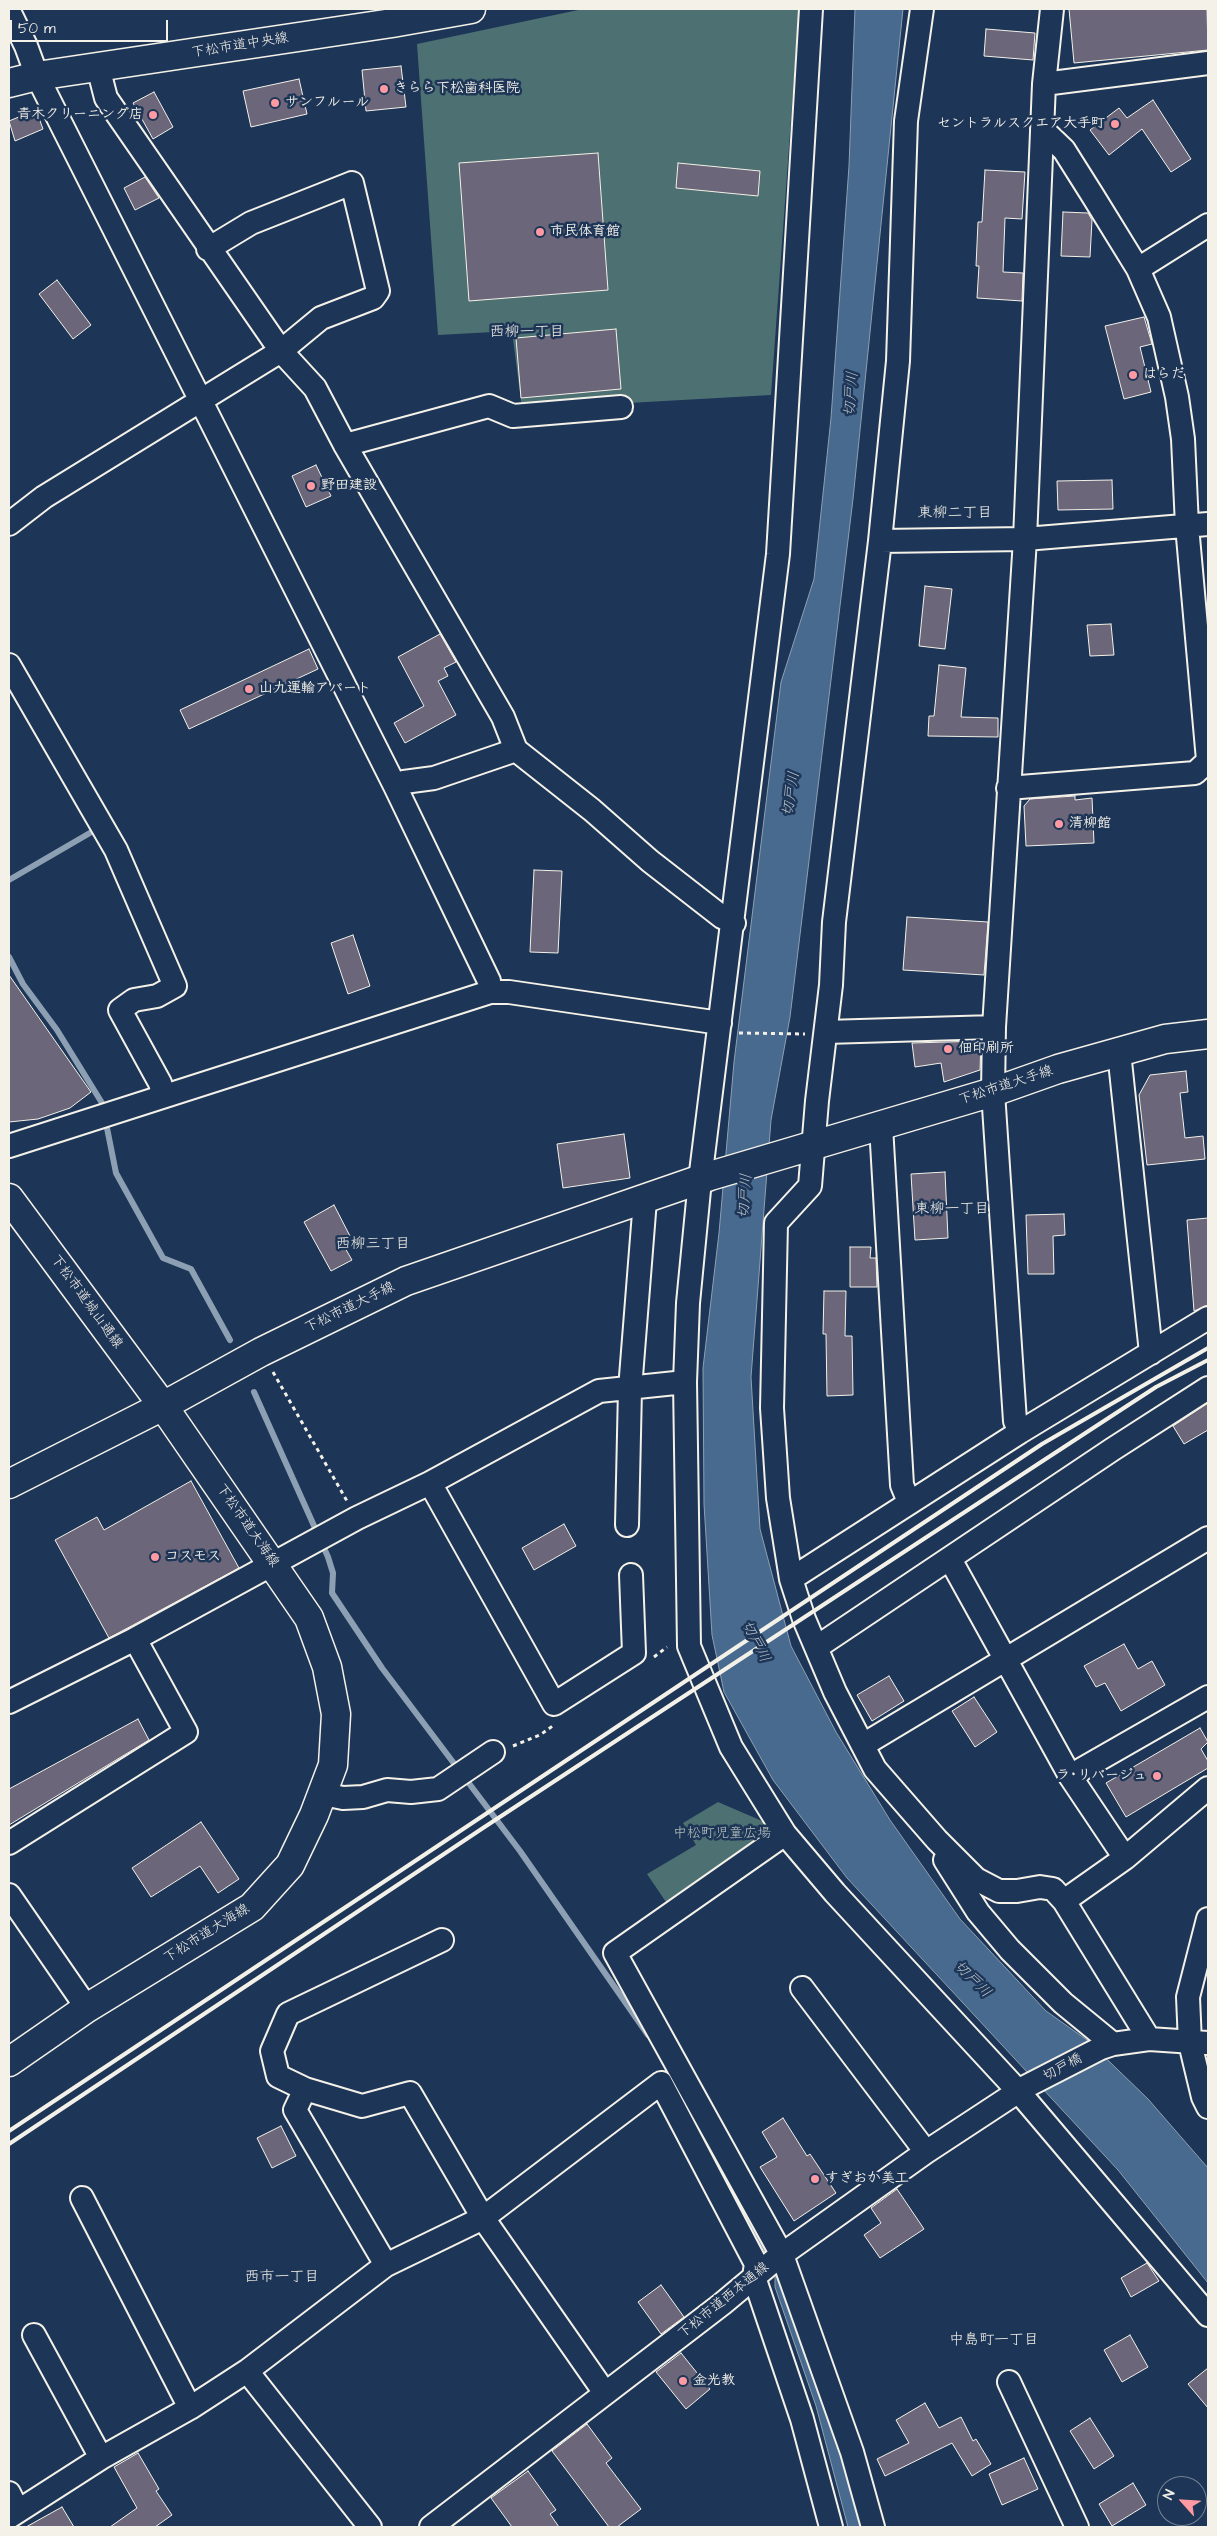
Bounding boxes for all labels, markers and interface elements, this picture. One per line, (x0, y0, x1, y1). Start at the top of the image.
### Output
scale bar (12, 10, 170, 42)
text: 50 m (18, 18, 56, 39)
street label: 下松市道中央線 (190, 30, 290, 62)
place label: きらら下松歯科医院 (394, 81, 520, 97)
marker: きらら下松歯科医院 (378, 83, 390, 95)
place label: サンフルール (285, 95, 370, 111)
marker: サンフルール (269, 97, 281, 109)
place label: 青木クリーニング店 (17, 107, 143, 123)
marker: 青木クリーニング店 (147, 109, 159, 121)
place label: セントラルスクエア大手町 (937, 116, 1105, 132)
marker: セントラルスクエア大手町 (1109, 118, 1121, 130)
place label: 市民体育館 (550, 224, 620, 240)
marker: 市民体育館 (534, 226, 546, 238)
district label: 西柳一丁目 (490, 324, 564, 342)
place label: はらだ (1143, 367, 1185, 383)
marker: はらだ (1127, 369, 1139, 381)
water label: 切戸川 (841, 371, 863, 417)
place label: 野田建設 (321, 478, 377, 494)
marker: 野田建設 (305, 480, 317, 492)
district label: 東柳二丁目 (918, 505, 992, 523)
place label: 山九運輸アパート (259, 681, 371, 697)
marker: 山九運輸アパート (243, 683, 255, 695)
water label: 切戸川 (780, 770, 804, 818)
place label: 清柳館 (1069, 816, 1111, 832)
marker: 清柳館 (1053, 818, 1065, 830)
place label: 佃印刷所 (958, 1041, 1014, 1057)
marker: 佃印刷所 (942, 1043, 954, 1055)
street label: 下松市道大手線 (957, 1063, 1055, 1109)
water label: 切戸川 (735, 1173, 757, 1219)
district label: 東柳一丁目 (915, 1201, 989, 1219)
district label: 西柳三丁目 (336, 1236, 410, 1254)
street label: 下松市道城山通線 (46, 1252, 126, 1352)
street label: 下松市道大手線 (302, 1279, 398, 1337)
street label: 下松市道大海線 (212, 1481, 282, 1571)
place label: コスモス (165, 1549, 221, 1565)
marker: コスモス (149, 1551, 161, 1563)
water label: 切戸川 (737, 1618, 773, 1666)
place label: ラ･リバージュ (1056, 1768, 1147, 1784)
marker: ラ･リバージュ (1151, 1770, 1163, 1782)
park label: 中松町児童広場 (673, 1826, 771, 1842)
street label: 下松市道大海線 (161, 1901, 253, 1967)
water label: 切戸川 (950, 1958, 994, 2002)
street label: 切戸橋 (1041, 2051, 1085, 2085)
place label: すぎおか美工 (825, 2171, 909, 2187)
marker: すぎおか美工 (809, 2173, 821, 2185)
street label: 下松市道西本通線 (675, 2259, 773, 2343)
district label: 西市一丁目 (245, 2269, 319, 2287)
district label: 中島町一丁目 (949, 2332, 1039, 2350)
place label: 金光教 (693, 2373, 735, 2389)
marker: 金光教 (677, 2375, 689, 2387)
north arrow (1157, 2476, 1207, 2526)
text: N (1159, 2487, 1180, 2503)

